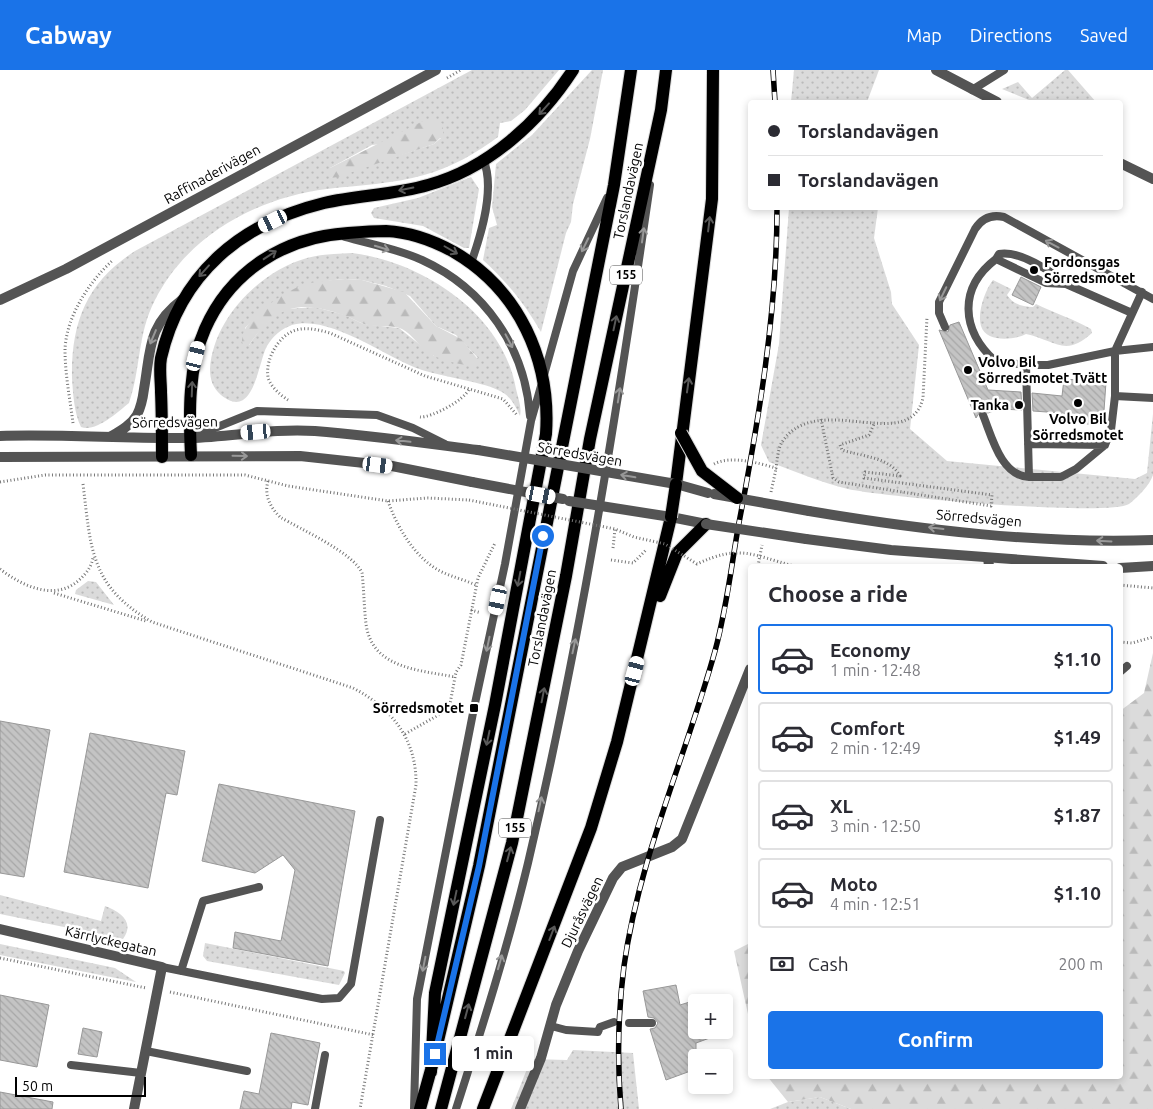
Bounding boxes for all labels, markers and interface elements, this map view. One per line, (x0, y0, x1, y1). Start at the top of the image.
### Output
text: Cabway (25, 22, 112, 49)
text: Map (906, 25, 942, 45)
text: Directions (970, 25, 1052, 45)
text: Saved (1080, 25, 1128, 45)
one-way arrow (538, 102, 550, 115)
text: Torslandavägen (798, 120, 939, 142)
street label: Raffinaderivägen (161, 141, 263, 207)
street label: Torslandavägen (610, 141, 646, 241)
text: Torslandavägen (798, 169, 939, 191)
one-way arrow (399, 185, 415, 195)
car (256, 208, 289, 234)
one-way arrow (704, 216, 714, 232)
one-way arrow (638, 227, 648, 243)
one-way arrow (580, 237, 589, 252)
one-way arrow (1046, 238, 1060, 248)
one-way arrow (374, 243, 390, 253)
one-way arrow (443, 246, 457, 256)
one-way arrow (263, 250, 277, 260)
place label: Fordonsgas Sörredsmotet (1044, 254, 1135, 286)
marker: Fordonsgas Sörredsmotet (1028, 264, 1040, 276)
one-way arrow (198, 265, 209, 278)
road number: 155 (610, 266, 642, 284)
one-way arrow (938, 287, 948, 302)
one-way arrow (611, 316, 620, 332)
one-way arrow (148, 329, 158, 344)
one-way arrow (504, 333, 514, 348)
car (185, 340, 206, 372)
place label: Volvo Bil Sörredsmotet Tvätt (978, 354, 1107, 386)
marker: Volvo Bil Sörredsmotet Tvätt (962, 364, 974, 376)
one-way arrow (684, 377, 694, 393)
one-way arrow (187, 381, 197, 398)
one-way arrow (614, 388, 624, 404)
place label: Tanka (970, 397, 1009, 413)
marker: Volvo Bil Sörredsmotet (1072, 397, 1084, 409)
marker: Tanka (1013, 399, 1025, 411)
place label: Volvo Bil Sörredsmotet (1032, 411, 1124, 443)
street label: Sörredsvägen (132, 413, 218, 431)
car (240, 423, 271, 441)
one-way arrow (395, 436, 411, 446)
street label: Sörredsvägen (536, 439, 624, 469)
one-way arrow (231, 451, 247, 461)
car (362, 456, 393, 474)
one-way arrow (620, 471, 636, 481)
car (524, 485, 557, 505)
street label: Sörredsvägen (936, 506, 1022, 530)
one-way arrow (929, 523, 945, 533)
route start (532, 525, 554, 547)
one-way arrow (1097, 536, 1113, 545)
street label: Torslandavägen (525, 568, 559, 668)
one-way arrow (513, 571, 523, 587)
text: Choose a ride (768, 581, 908, 606)
car (487, 584, 508, 616)
one-way arrow (483, 636, 492, 652)
icon: car (770, 637, 815, 682)
one-way arrow (570, 638, 580, 654)
text: Economy (830, 639, 911, 661)
text: $1.10 (1053, 648, 1101, 670)
car (623, 655, 646, 687)
text: 1 min · 12:48 (830, 661, 921, 679)
one-way arrow (538, 688, 548, 704)
place label: Sörredsmotet (373, 700, 464, 716)
marker: Sörredsmotet (468, 702, 480, 714)
icon: car (770, 715, 815, 760)
text: Comfort (830, 717, 905, 739)
text: $1.49 (1053, 726, 1101, 748)
one-way arrow (483, 730, 492, 746)
text: 2 min · 12:49 (830, 739, 921, 757)
icon: car (770, 793, 815, 838)
text: XL (830, 795, 853, 817)
one-way arrow (536, 797, 545, 813)
text: $1.87 (1053, 804, 1101, 826)
text: 3 min · 12:50 (830, 817, 921, 835)
road number: 155 (499, 818, 531, 838)
one-way arrow (505, 847, 514, 863)
icon: car (770, 871, 815, 916)
text: Moto (830, 873, 878, 895)
street label: Djuråsvägen (558, 874, 606, 950)
text: $1.10 (1053, 882, 1101, 904)
one-way arrow (450, 889, 459, 905)
text: 4 min · 12:51 (830, 895, 921, 913)
street label: Kärrlyckegatan (64, 923, 158, 959)
one-way arrow (547, 926, 557, 941)
icon: cash (768, 950, 796, 978)
text: Cash (808, 953, 849, 975)
one-way arrow (496, 954, 505, 970)
one-way arrow (419, 955, 428, 971)
text: 200 m (1058, 955, 1103, 973)
map controls (688, 994, 733, 1094)
button: + (688, 994, 733, 1039)
one-way arrow (463, 1004, 472, 1020)
button: Confirm (768, 1011, 1103, 1069)
callout: 1 min (452, 1036, 535, 1072)
route end (424, 1043, 446, 1065)
text: 1 min (473, 1044, 513, 1062)
button: − (688, 1049, 733, 1094)
scale bar (15, 1074, 146, 1097)
text: 50 m (22, 1078, 53, 1094)

